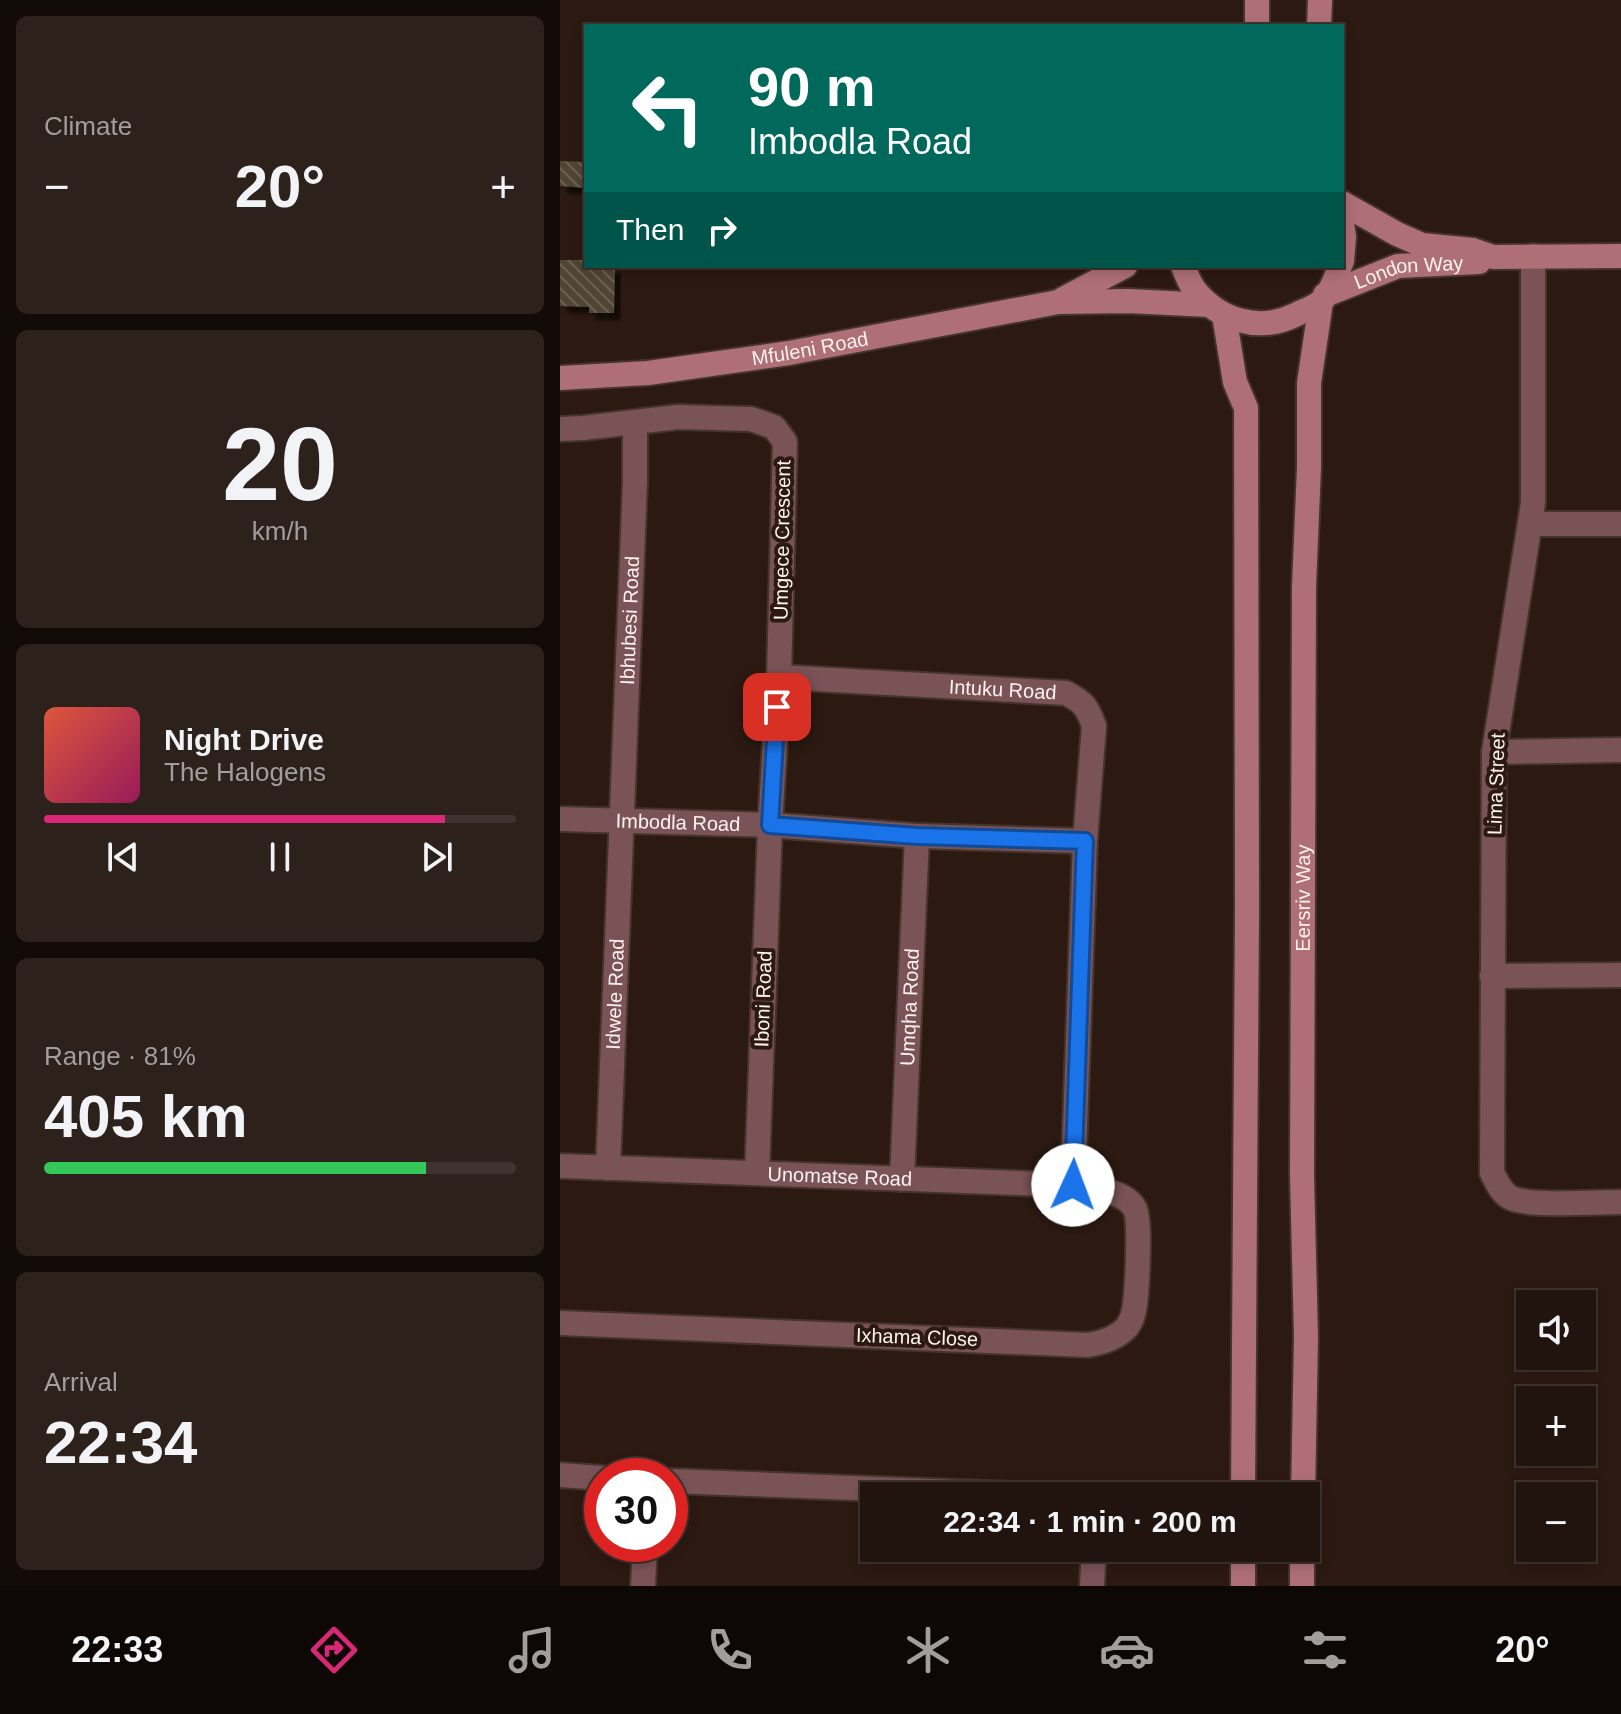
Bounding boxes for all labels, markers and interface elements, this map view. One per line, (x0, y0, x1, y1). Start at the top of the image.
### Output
text: 90 m (748, 55, 876, 118)
icon: left (616, 56, 720, 160)
text: Climate (44, 111, 132, 141)
text: Imbodla Road (748, 121, 972, 162)
text: 20° (235, 153, 325, 220)
text: − (44, 162, 70, 211)
text: + (490, 162, 516, 211)
icon: right (700, 208, 744, 252)
text: Then (616, 213, 684, 246)
street label: London Way (1351, 252, 1464, 293)
street label: Mfuleni Road (750, 327, 870, 369)
text: 20 (222, 406, 338, 522)
street label: Umgece Crescent (770, 459, 794, 620)
text: km/h (252, 516, 308, 546)
street label: Ibhubesi Road (616, 556, 643, 685)
pin (743, 673, 811, 741)
street label: Intuku Road (948, 675, 1057, 703)
icon: arrive (755, 685, 799, 729)
text: Night Drive (164, 723, 324, 756)
street label: Lima Street (1483, 732, 1509, 835)
text: The Halogens (164, 757, 326, 787)
street label: Imbodla Road (615, 810, 741, 835)
icon: previous (101, 835, 145, 879)
icon: pause (258, 835, 302, 879)
icon: next (415, 835, 459, 879)
street label: Eersriv Way (1292, 844, 1314, 952)
street label: Idwele Road (602, 938, 628, 1050)
street label: Umqha Road (896, 948, 923, 1067)
street label: Iboni Road (750, 950, 776, 1048)
text: Range · 81% (44, 1041, 196, 1071)
text: 405 km (44, 1083, 248, 1150)
position arrow (1031, 1143, 1115, 1227)
street label: Unomatse Road (767, 1163, 912, 1190)
map controls (1516, 1290, 1596, 1562)
button: sound (1516, 1290, 1596, 1370)
street label: Ixhama Close (856, 1324, 978, 1350)
text: Arrival (44, 1367, 118, 1397)
button: + (1516, 1386, 1596, 1466)
text: 22:34 (44, 1409, 197, 1476)
speed limit sign: 30 (584, 1458, 688, 1562)
button: − (1516, 1482, 1596, 1562)
text: 22:34 · 1 min · 200 m (943, 1505, 1237, 1538)
icon: directions (306, 1622, 362, 1678)
icon: music (504, 1622, 560, 1678)
icon: phone (702, 1622, 758, 1678)
icon: climate (900, 1622, 956, 1678)
icon: car (1099, 1622, 1155, 1678)
icon: filters (1297, 1622, 1353, 1678)
text: 22:33 (71, 1629, 163, 1670)
text: 20° (1495, 1629, 1550, 1670)

